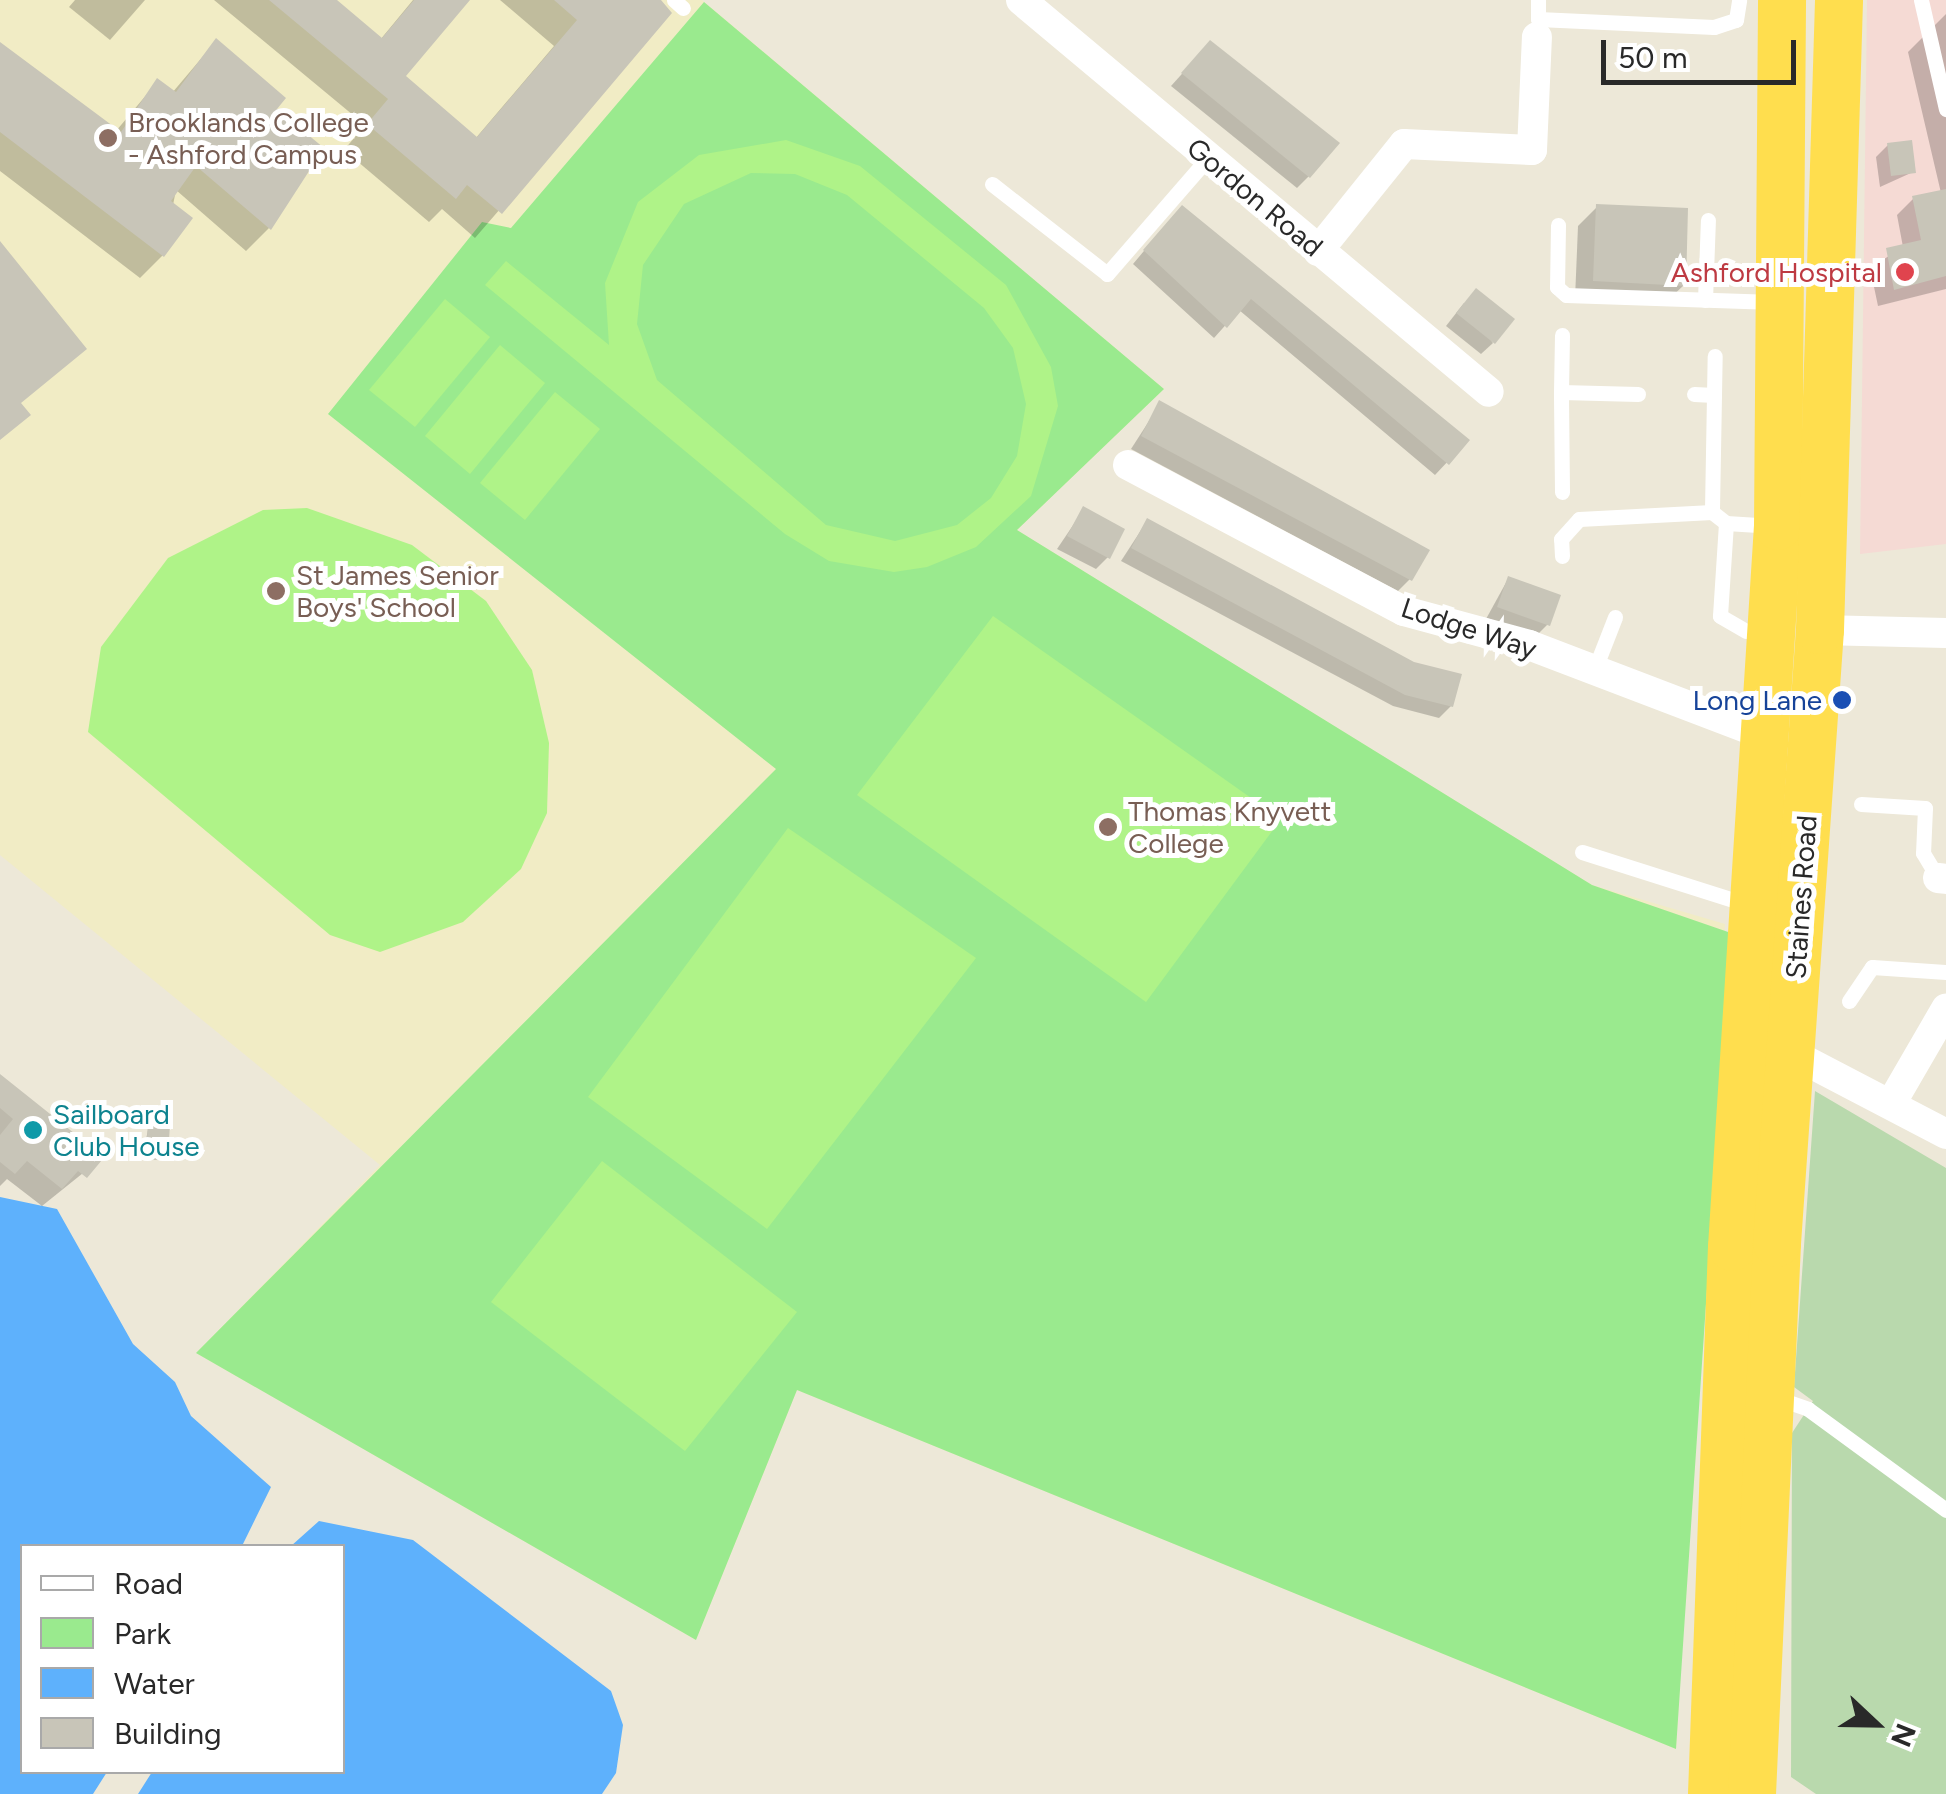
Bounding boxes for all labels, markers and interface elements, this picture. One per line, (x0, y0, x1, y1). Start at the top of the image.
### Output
scale bar (1606, 20, 1801, 82)
text: 50 m (1618, 39, 1687, 76)
place label: Brooklands College - Ashford Campus (128, 105, 369, 171)
marker: Brooklands College - Ashford Campus (97, 127, 119, 149)
street label: Gordon Road (1180, 131, 1330, 263)
place label: Ashford Hospital (1671, 255, 1882, 289)
marker: Ashford Hospital (1892, 259, 1918, 285)
place label: St James Senior Boys' School (296, 558, 499, 624)
marker: St James Senior Boys' School (265, 580, 287, 602)
street label: Lodge Way (1397, 590, 1541, 666)
place label: Long Lane (1692, 683, 1822, 717)
marker: Long Lane (1831, 689, 1853, 711)
place label: Thomas Knyvett College (1128, 794, 1331, 860)
street label: Staines Road (1779, 814, 1823, 980)
marker: Thomas Knyvett College (1097, 816, 1119, 838)
place label: Sailboard Club House (53, 1097, 200, 1163)
marker: Sailboard Club House (22, 1119, 44, 1141)
legend (20, 1544, 345, 1774)
text: Road (114, 1565, 183, 1602)
text: Park (114, 1615, 171, 1652)
text: Water (114, 1665, 195, 1702)
north arrow (1826, 1674, 1926, 1774)
text: Building (114, 1715, 222, 1752)
text: N (1884, 1719, 1924, 1752)

